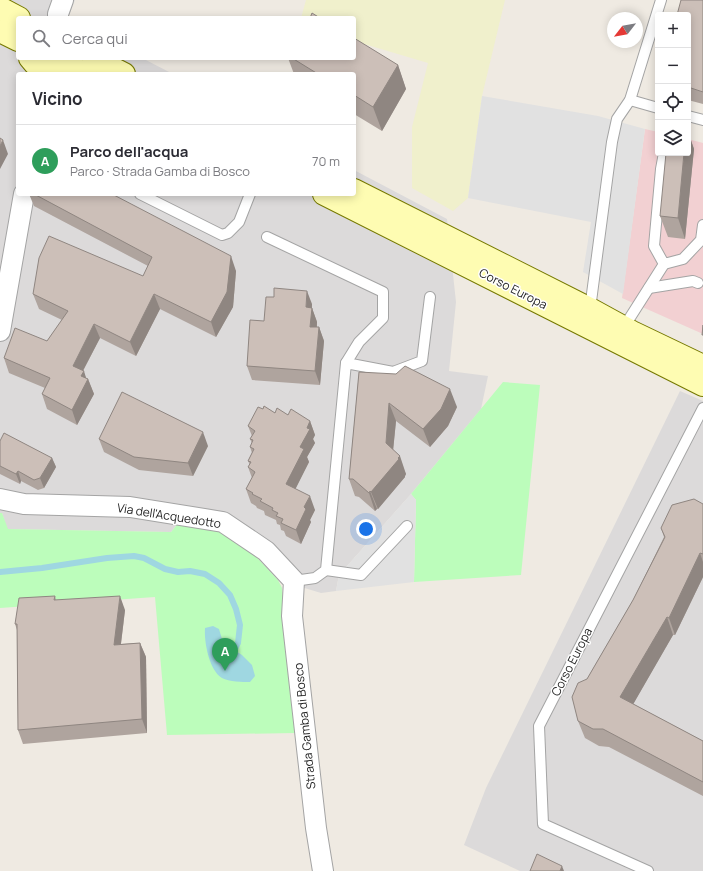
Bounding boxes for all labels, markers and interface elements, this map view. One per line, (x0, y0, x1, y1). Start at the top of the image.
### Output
north arrow (607, 12, 643, 48)
map controls (655, 12, 691, 156)
button: + (655, 12, 691, 48)
search box (16, 16, 356, 60)
icon: search (30, 27, 52, 49)
text: Cerca qui (62, 28, 128, 49)
button: − (655, 48, 691, 84)
button: locate (655, 84, 691, 120)
text: Vicino (32, 87, 83, 110)
button: layers (655, 120, 691, 156)
text: Parco dell'acqua (70, 141, 188, 162)
text: A (41, 152, 49, 170)
text: 70 m (312, 152, 340, 170)
text: Parco · Strada Gamba di Bosco (70, 162, 250, 180)
street label: Corso Europa (476, 264, 550, 313)
street label: Via dell'Acquedotto (116, 499, 222, 532)
your location (356, 519, 376, 539)
street label: Corso Europa (547, 625, 596, 699)
pin: A (212, 638, 238, 671)
street label: Strada Gamba di Bosco (289, 662, 320, 790)

